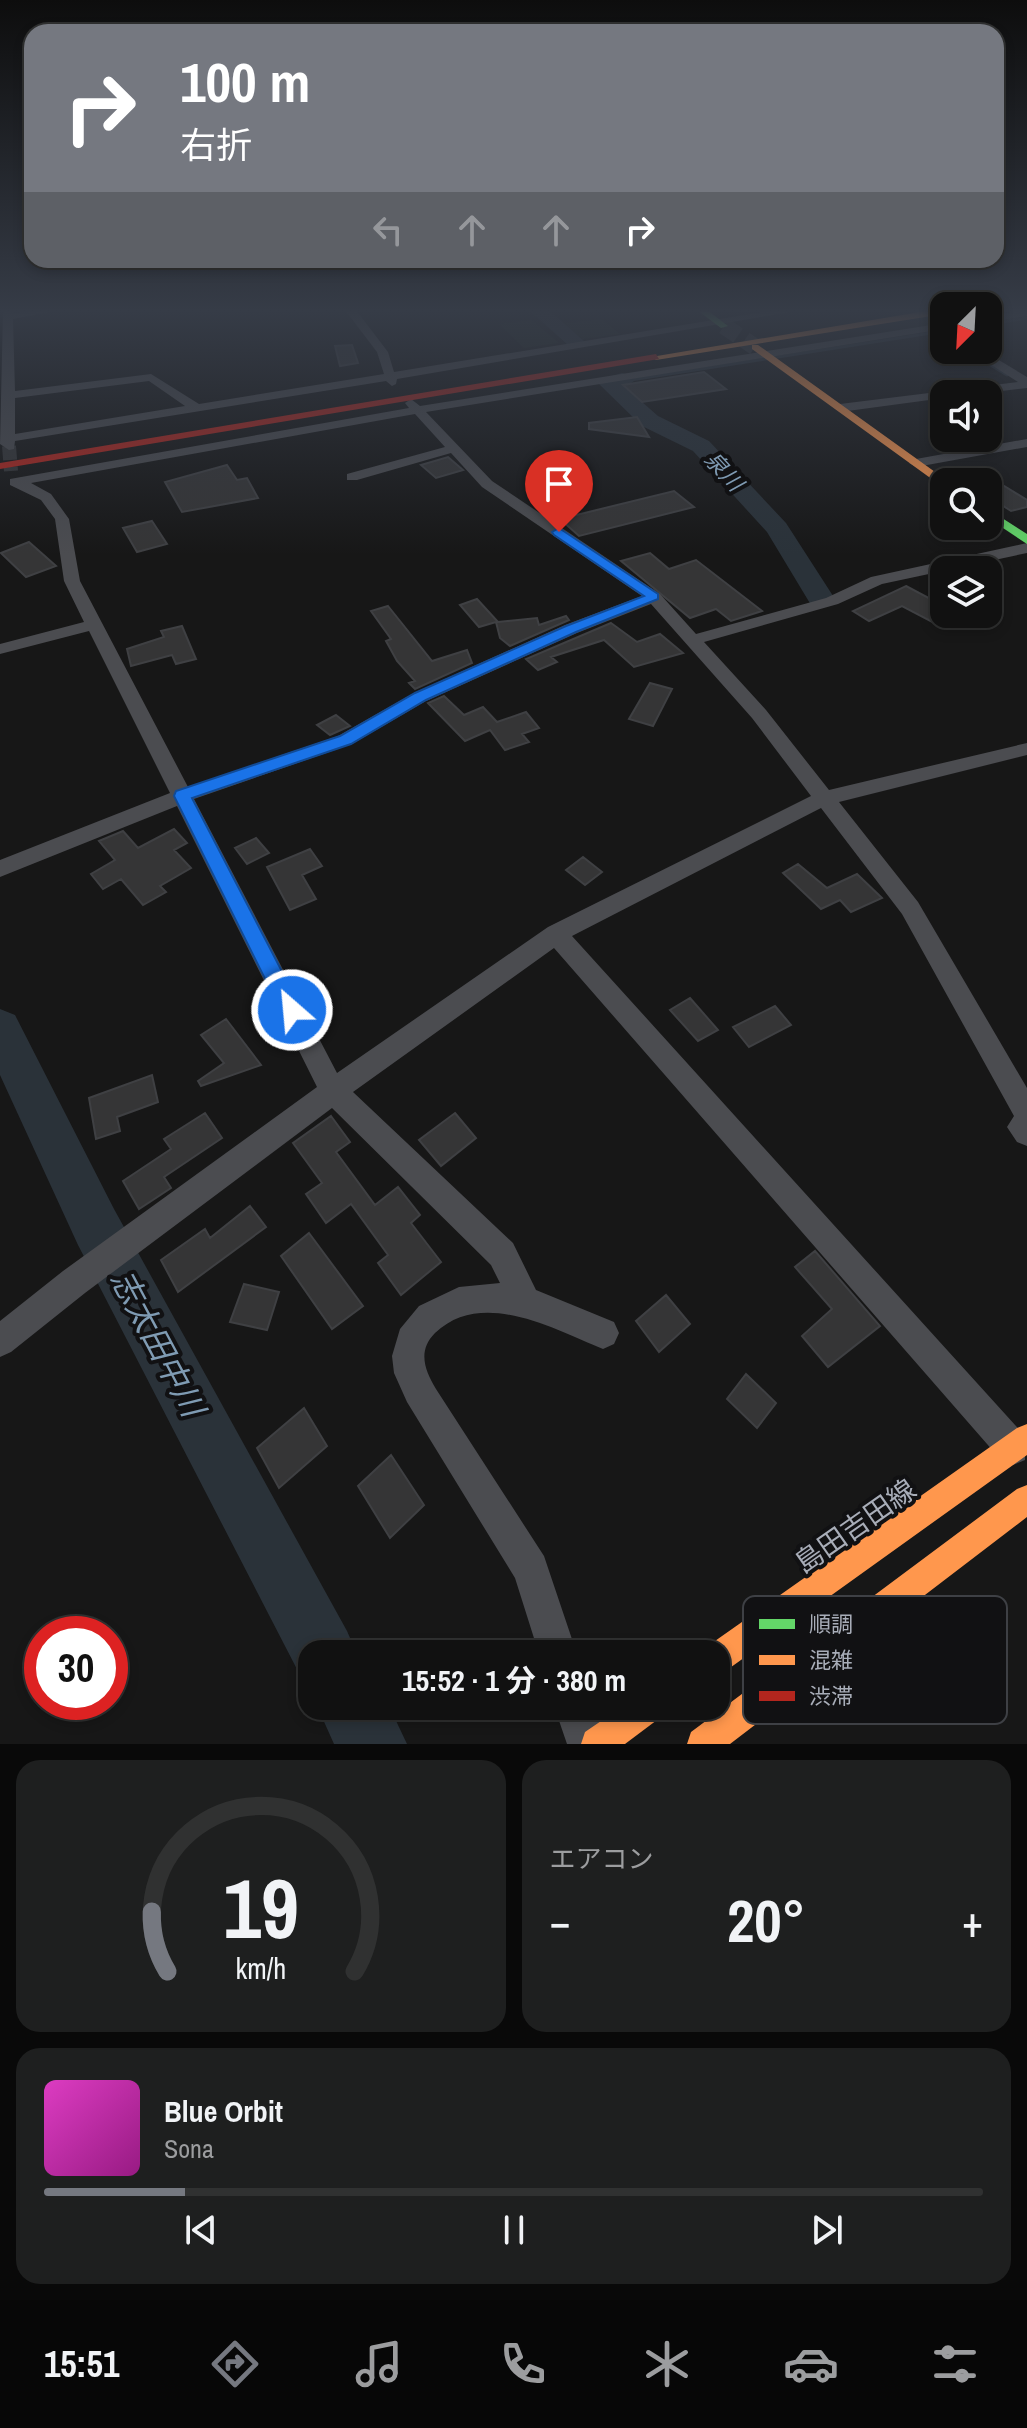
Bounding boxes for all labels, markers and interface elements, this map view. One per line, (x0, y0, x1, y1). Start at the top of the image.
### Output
text: 100 m (180, 44, 310, 119)
icon: right (48, 56, 152, 160)
text: 右折 (180, 121, 252, 169)
icon: left (366, 208, 410, 252)
icon: ahead (450, 208, 494, 252)
icon: ahead (534, 208, 578, 252)
icon: right (618, 208, 662, 252)
north arrow (930, 292, 1002, 364)
map controls (930, 292, 1002, 628)
button: sound (930, 380, 1002, 452)
water label: 泉川 (698, 445, 751, 499)
pin (525, 450, 593, 532)
icon: arrive (537, 462, 581, 506)
button: search (930, 468, 1002, 540)
button: layers (930, 556, 1002, 628)
position arrow (250, 968, 334, 1052)
water label: 志太田中川 (101, 1262, 216, 1426)
street label: 島田吉田線 (787, 1470, 923, 1582)
legend (743, 1596, 1007, 1724)
text: 順調 (809, 1609, 853, 1639)
speed limit sign: 30 (24, 1616, 128, 1720)
text: 混雑 (809, 1645, 853, 1675)
text: 15:52 · 1 分 · 380 m (402, 1660, 626, 1700)
text: 渋滞 (809, 1681, 853, 1711)
text: エアコン (550, 1841, 654, 1876)
text: 19 (223, 1852, 299, 1964)
text: 20° (727, 1880, 806, 1961)
text: − (550, 1891, 571, 1951)
text: + (962, 1891, 983, 1951)
text: km/h (235, 1949, 286, 1988)
text: Blue Orbit (164, 2091, 283, 2131)
text: Sona (164, 2131, 214, 2166)
icon: previous (179, 2208, 223, 2252)
icon: pause (492, 2208, 536, 2252)
icon: next (805, 2208, 849, 2252)
icon: directions (207, 2336, 263, 2392)
icon: music (351, 2336, 407, 2392)
icon: phone (495, 2336, 551, 2392)
icon: climate (639, 2336, 695, 2392)
icon: car (783, 2336, 839, 2392)
icon: filters (927, 2336, 983, 2392)
text: 15:51 (44, 2340, 119, 2388)

